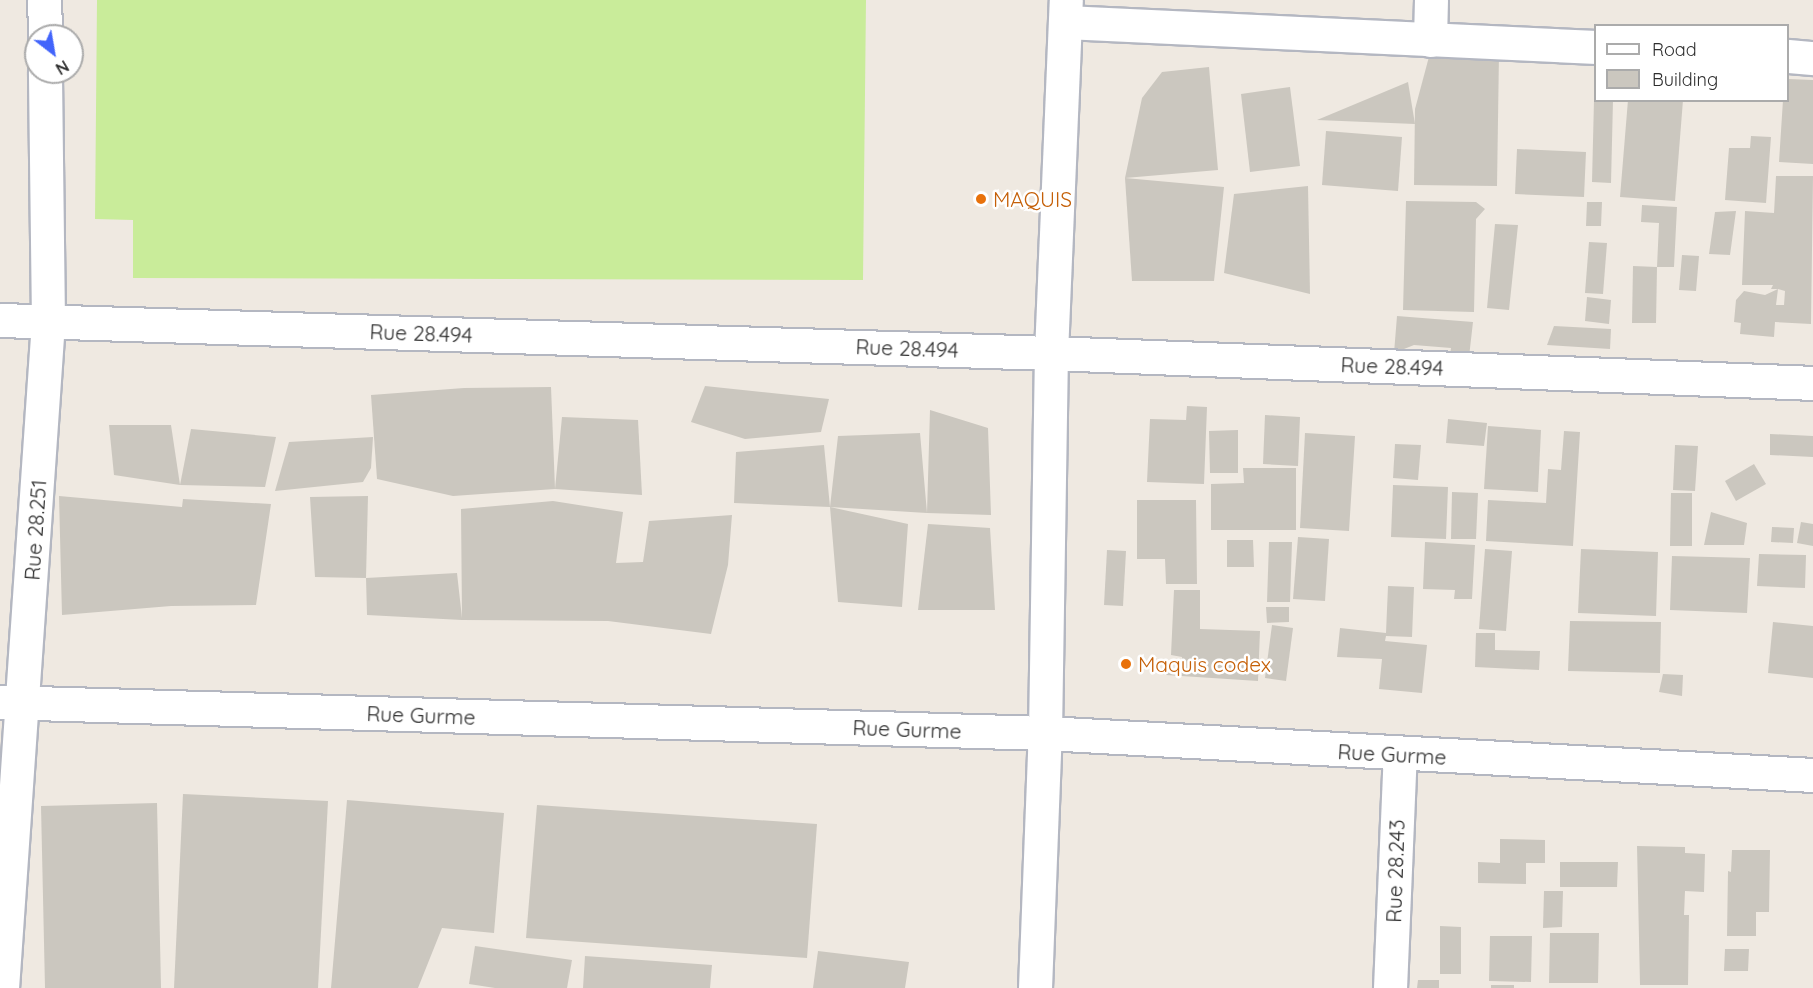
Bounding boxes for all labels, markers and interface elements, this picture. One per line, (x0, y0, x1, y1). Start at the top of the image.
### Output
north arrow (24, 24, 84, 84)
legend (1594, 24, 1789, 102)
text: Road (1652, 38, 1697, 61)
text: N (52, 56, 72, 79)
text: Building (1652, 68, 1718, 91)
place label: MAQUIS (993, 186, 1072, 212)
marker: MAQUIS (974, 192, 988, 206)
street label: Rue 28.494 (369, 319, 473, 347)
street label: Rue 28.494 (855, 334, 959, 362)
street label: Rue 28.494 (1340, 352, 1444, 380)
street label: Rue 28.251 (19, 479, 51, 581)
place label: Maquis codex (1138, 651, 1271, 677)
marker: Maquis codex (1119, 657, 1133, 671)
street label: Rue Gurme (366, 701, 476, 729)
street label: Rue Gurme (852, 715, 962, 743)
street label: Rue Gurme (1337, 739, 1447, 769)
street label: Rue 28.243 (1381, 819, 1409, 923)

